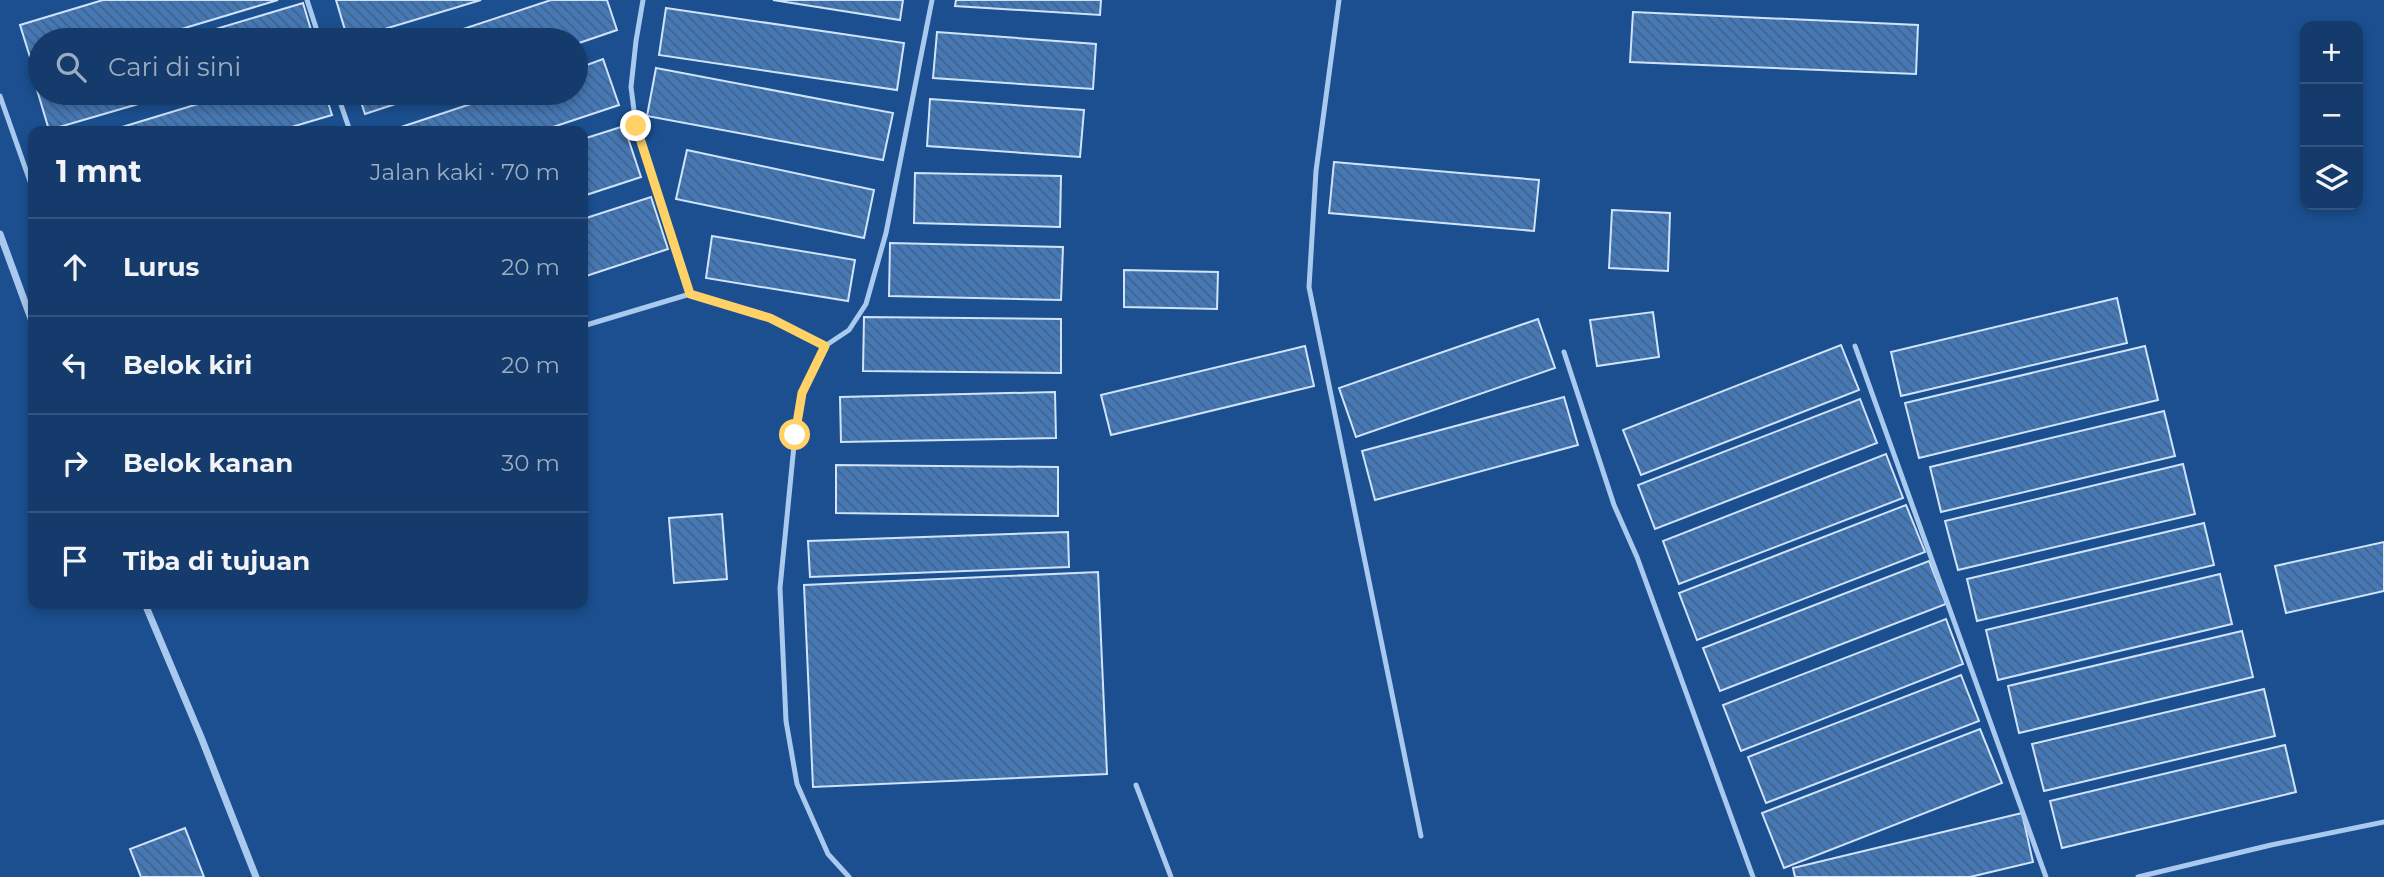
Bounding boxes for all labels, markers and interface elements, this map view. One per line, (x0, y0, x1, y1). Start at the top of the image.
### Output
map controls (2300, 21, 2363, 210)
button: + (2300, 21, 2363, 84)
search box (28, 28, 588, 105)
icon: search (52, 48, 90, 86)
text: Cari di sini (108, 51, 241, 83)
button: − (2300, 84, 2363, 147)
route end (620, 110, 651, 141)
button: layers (2300, 147, 2363, 210)
text: 1 mnt (56, 153, 142, 190)
text: Jalan kaki · 70 m (370, 158, 560, 186)
icon: ahead (56, 248, 94, 286)
text: Lurus (123, 251, 199, 283)
text: 20 m (501, 253, 560, 281)
icon: left (56, 346, 94, 384)
text: Belok kiri (123, 349, 252, 381)
text: 20 m (501, 351, 560, 379)
route start (779, 419, 810, 450)
icon: right (56, 444, 94, 482)
text: Belok kanan (123, 447, 293, 479)
text: 30 m (501, 449, 560, 477)
icon: arrive (56, 542, 94, 580)
text: Tiba di tujuan (123, 545, 310, 577)

